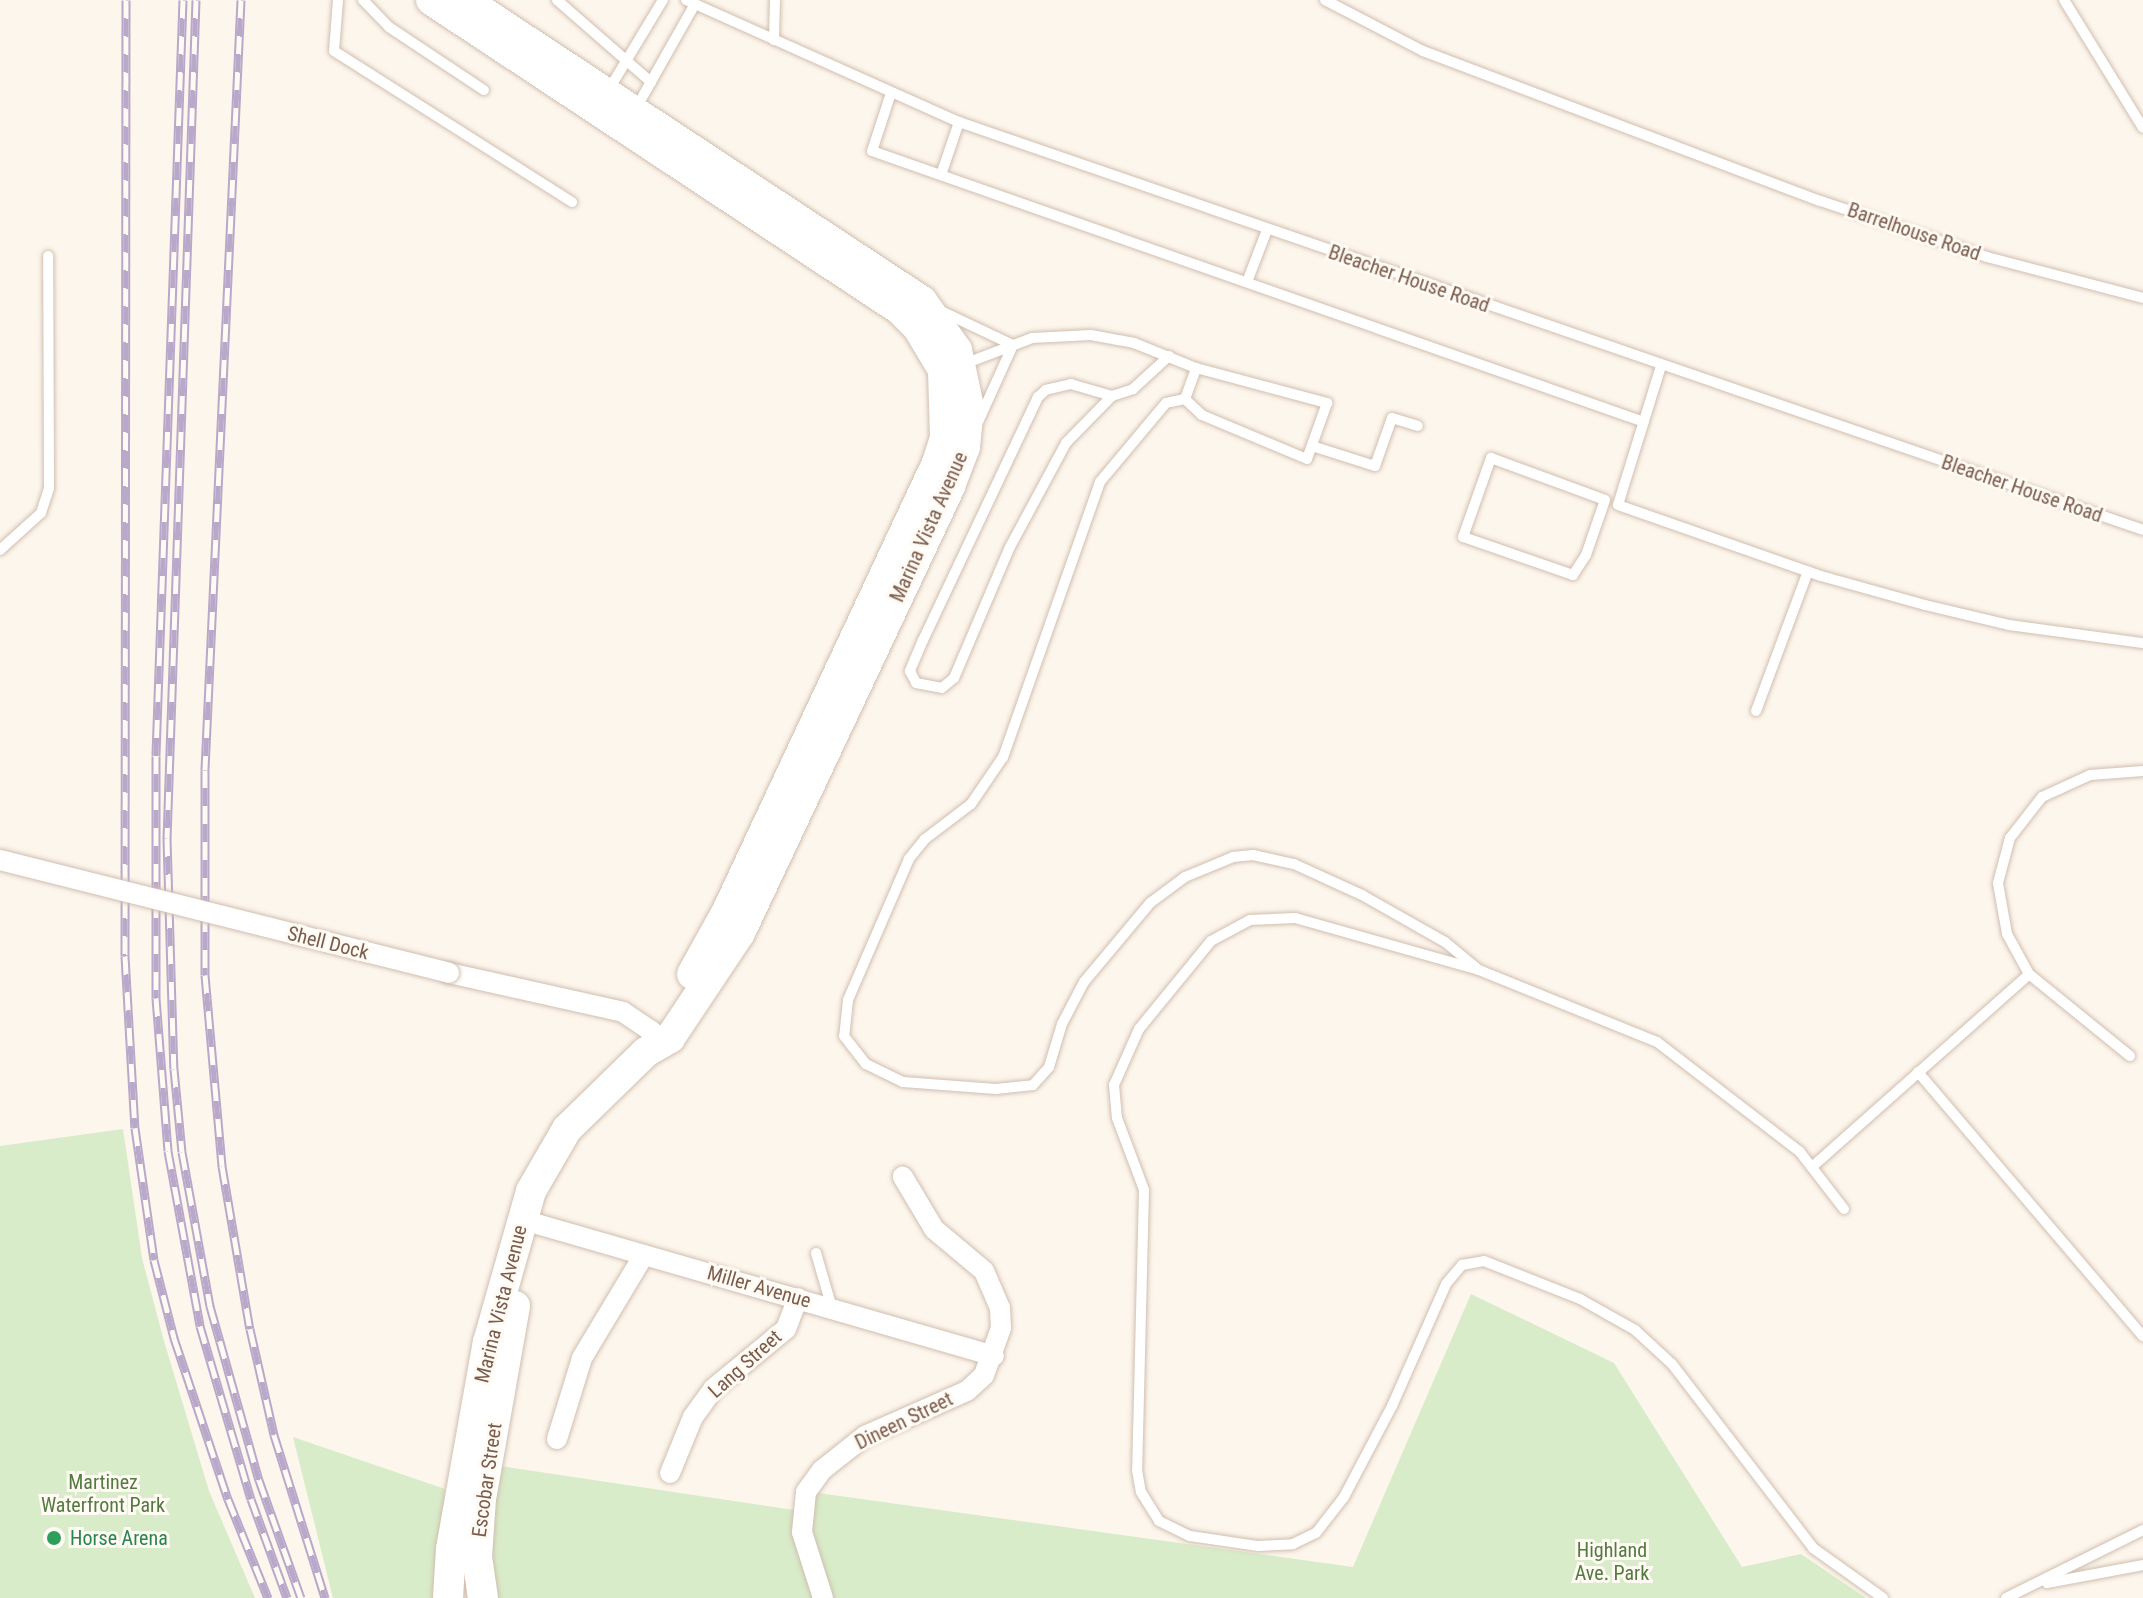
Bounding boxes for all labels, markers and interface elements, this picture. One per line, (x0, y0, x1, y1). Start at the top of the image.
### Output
street label: Barrelhouse Road (1844, 198, 1984, 266)
street label: Bleacher House Road (1325, 240, 1493, 318)
street label: Marina Vista Avenue (885, 448, 973, 606)
street label: Bleacher House Road (1938, 450, 2106, 528)
street label: Shell Dock (285, 921, 371, 965)
street label: Marina Vista Avenue (470, 1223, 532, 1385)
street label: Miller Avenue (704, 1261, 814, 1313)
street label: Lang Street (703, 1325, 787, 1403)
street label: Dineen Street (851, 1387, 957, 1455)
street label: Escobar Street (467, 1421, 507, 1539)
park label: Martinez Waterfront Park (41, 1471, 165, 1518)
place label: Horse Arena (70, 1526, 168, 1550)
marker: Horse Arena (45, 1529, 63, 1547)
park label: Highland Ave. Park (1575, 1538, 1649, 1585)

